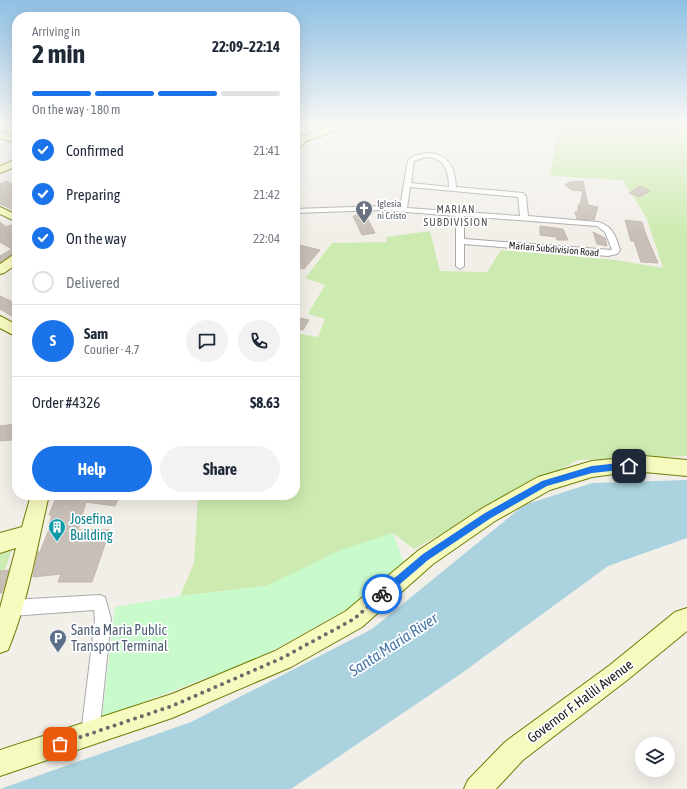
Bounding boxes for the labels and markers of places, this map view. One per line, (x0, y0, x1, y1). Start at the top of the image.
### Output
place label: Iglesia ni Cristo (377, 198, 407, 221)
church icon: Iglesia ni Cristo (354, 199, 374, 224)
pin (612, 449, 646, 483)
place label: Josefina Building (70, 511, 113, 543)
building icon: Josefina Building (47, 517, 67, 542)
place label: Santa Maria Public Transport Terminal (71, 622, 168, 654)
parking icon: Santa Maria Public Transport Terminal (48, 628, 68, 653)
pin (43, 727, 77, 761)

